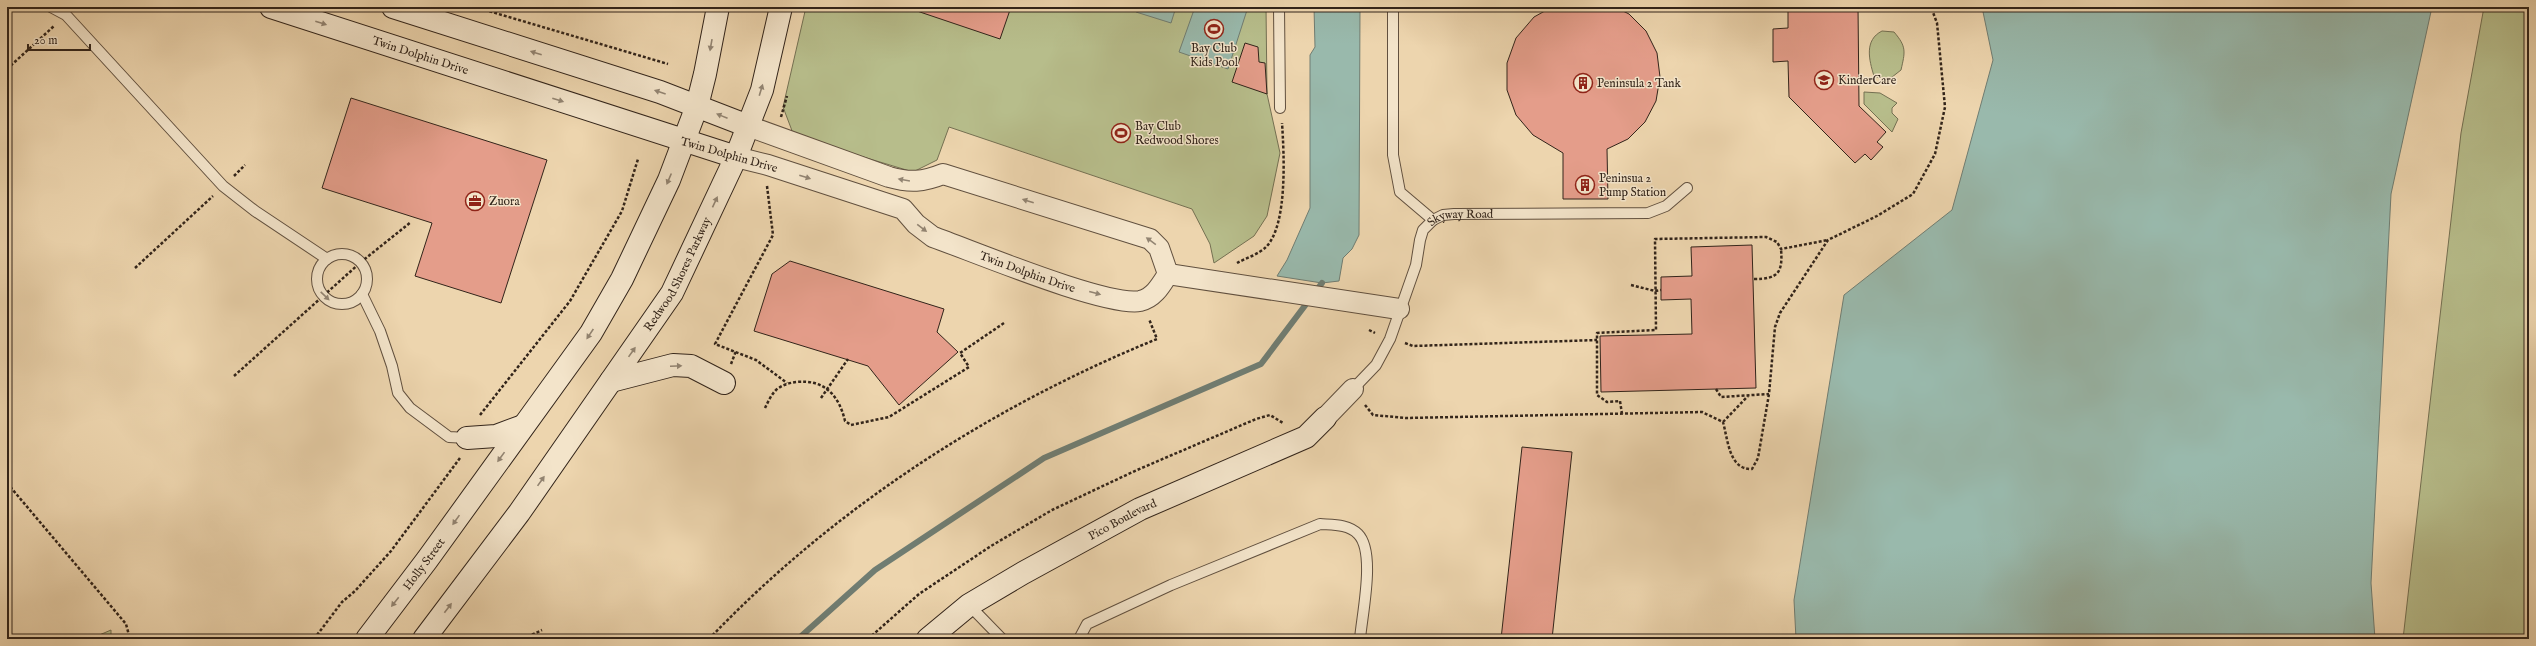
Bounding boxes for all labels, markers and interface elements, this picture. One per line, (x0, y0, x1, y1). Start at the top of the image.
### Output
sports icon: Bay Club Kids Pool (1203, 18, 1225, 40)
one-way arrow (316, 21, 328, 27)
scale bar (28, 26, 90, 52)
text: 20 m (34, 33, 57, 48)
street label: Twin Dolphin Drive (370, 33, 471, 78)
one-way arrow (708, 39, 714, 52)
place label: Bay Club Kids Pool (1190, 41, 1239, 70)
one-way arrow (530, 50, 542, 56)
school or university icon: KinderCare (1813, 69, 1835, 91)
building icon: Peninsula 2 Tank (1572, 72, 1594, 94)
place label: KinderCare (1838, 73, 1897, 88)
place label: Peninsula 2 Tank (1597, 76, 1681, 91)
one-way arrow (758, 83, 764, 95)
one-way arrow (654, 89, 666, 95)
one-way arrow (552, 97, 564, 103)
one-way arrow (716, 113, 728, 119)
place label: Bay Club Redwood Shores (1135, 119, 1219, 148)
sports icon: Bay Club Redwood Shores (1110, 122, 1132, 144)
street label: Twin Dolphin Drive (678, 134, 780, 177)
place label: Peninsua 2 Pump Station (1599, 171, 1667, 201)
one-way arrow (666, 173, 672, 185)
one-way arrow (799, 174, 811, 180)
building icon: Peninsua 2 Pump Station (1574, 174, 1596, 196)
one-way arrow (898, 177, 910, 183)
office icon: Zuora (464, 190, 486, 212)
place label: Zuora (489, 194, 520, 209)
one-way arrow (712, 196, 718, 207)
one-way arrow (1022, 197, 1034, 203)
street label: Skyway Road (1424, 206, 1494, 229)
street label: Redwood Shores Parkway (640, 214, 714, 334)
one-way arrow (916, 224, 927, 232)
one-way arrow (1146, 237, 1156, 245)
street label: Twin Dolphin Drive (978, 248, 1078, 296)
one-way arrow (321, 291, 330, 300)
one-way arrow (1089, 291, 1102, 297)
one-way arrow (586, 329, 594, 339)
one-way arrow (628, 346, 636, 357)
one-way arrow (670, 363, 683, 369)
one-way arrow (497, 452, 505, 462)
one-way arrow (537, 476, 545, 487)
street label: Pico Boulevard (1086, 495, 1159, 543)
one-way arrow (452, 515, 460, 525)
street label: Holly Street (399, 535, 448, 593)
one-way arrow (391, 597, 399, 608)
one-way arrow (444, 602, 452, 613)

